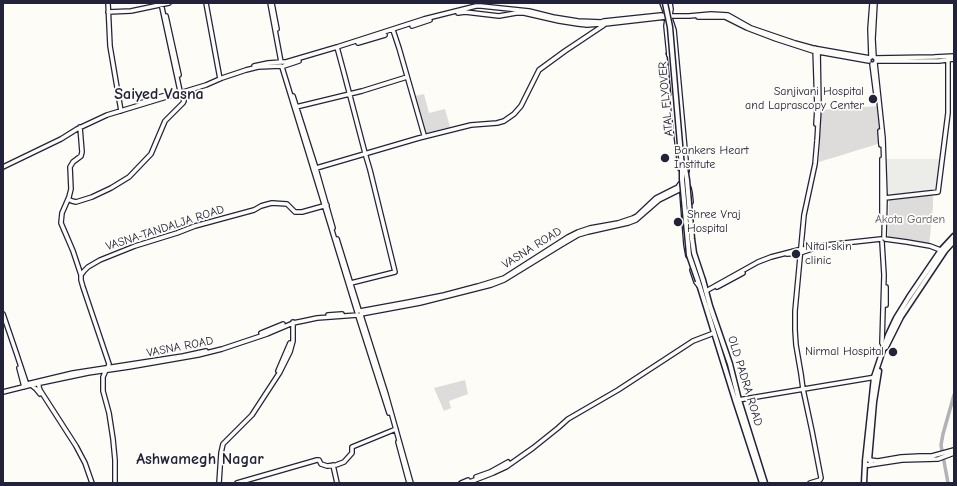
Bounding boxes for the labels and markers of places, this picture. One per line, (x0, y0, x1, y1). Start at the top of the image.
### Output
place label: Sanjivani Hospital and Laprascopy Center (745, 85, 864, 113)
marker: Sanjivani Hospital and Laprascopy Center (867, 93, 879, 105)
place label: Bankers Heart Institute (674, 144, 749, 172)
marker: Bankers Heart Institute (659, 152, 671, 164)
place label: Shree Vraj Hospital (687, 208, 741, 236)
marker: Shree Vraj Hospital (672, 216, 684, 228)
place label: Nital skin clinic (805, 240, 852, 268)
marker: Nital skin clinic (790, 248, 802, 260)
place label: Nirmal Hospital (805, 345, 884, 359)
marker: Nirmal Hospital (887, 346, 899, 358)

